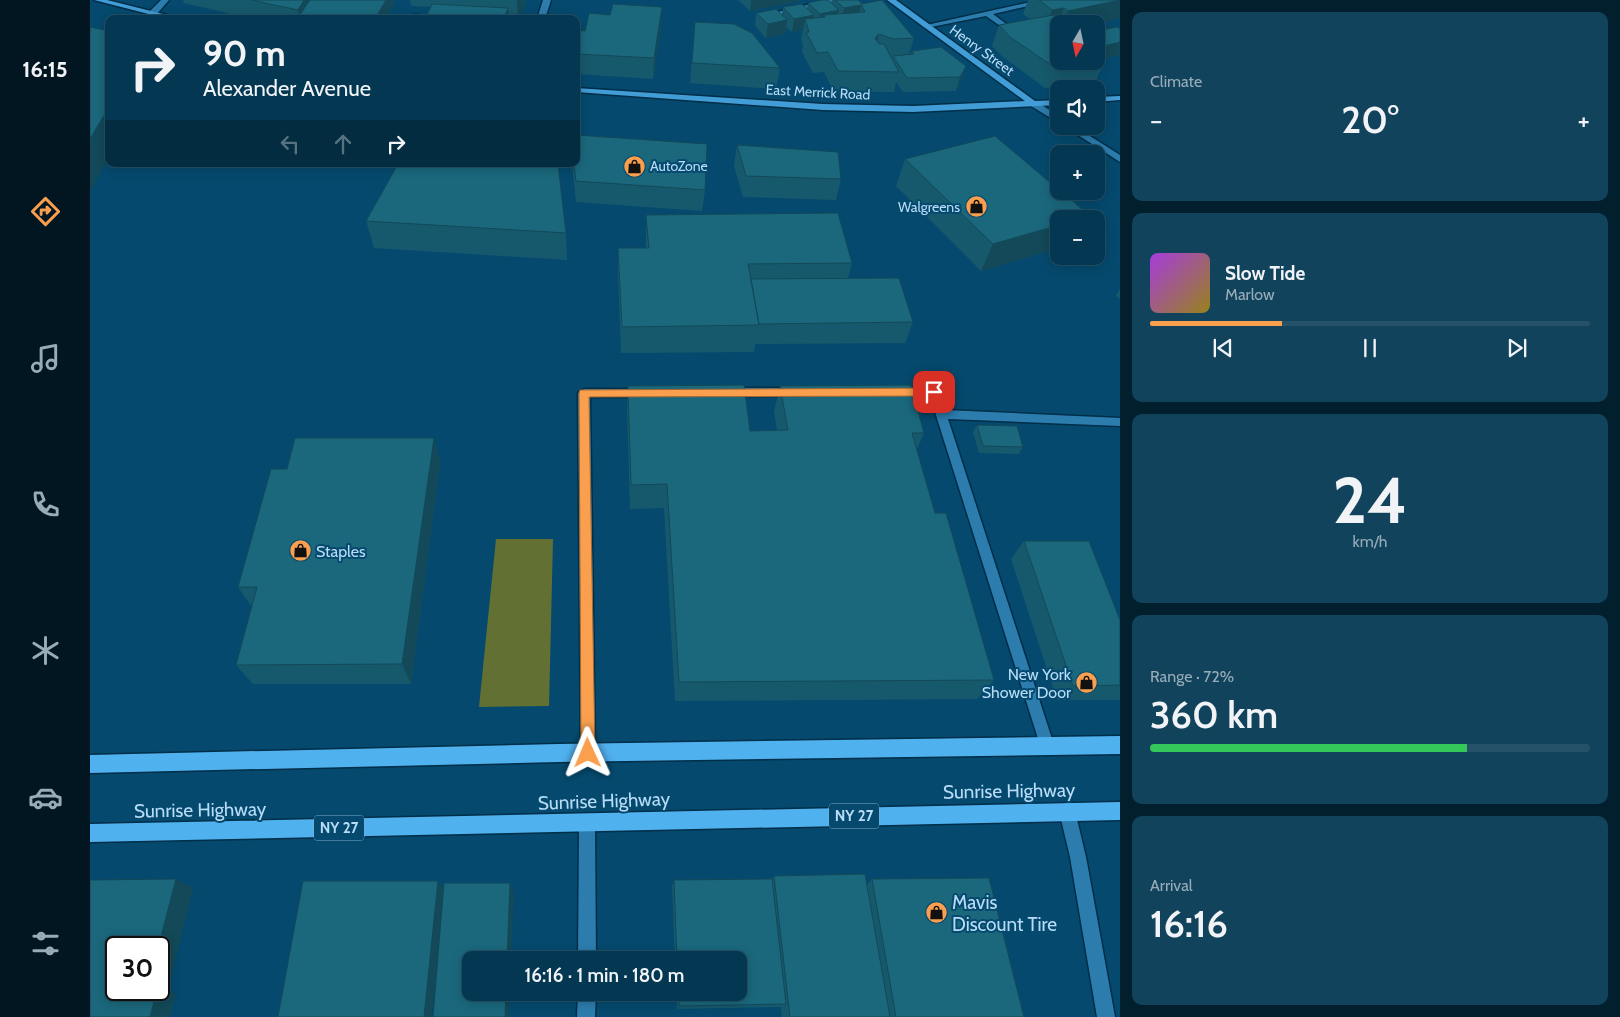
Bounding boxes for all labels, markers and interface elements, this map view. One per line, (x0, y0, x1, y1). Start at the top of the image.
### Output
north arrow (1050, 15, 1105, 70)
map controls (1050, 15, 1105, 265)
street label: Henry Street (946, 21, 1018, 80)
text: 90 m (203, 32, 286, 75)
icon: right (120, 35, 185, 100)
text: 16:15 (22, 56, 68, 83)
text: Climate (1150, 72, 1202, 91)
text: Alexander Avenue (203, 75, 371, 102)
street label: East Merrick Road (765, 80, 871, 104)
button: sound (1050, 80, 1105, 135)
text: 20° (1341, 96, 1399, 143)
text: − (1150, 103, 1162, 137)
text: + (1578, 103, 1590, 137)
icon: left (276, 130, 304, 158)
icon: ahead (329, 130, 357, 158)
icon: right (382, 130, 410, 158)
button: + (1050, 145, 1105, 200)
shop icon: AutoZone (622, 154, 646, 178)
place label: AutoZone (650, 157, 708, 175)
icon: directions (28, 194, 63, 229)
shop icon: Walgreens (964, 195, 988, 219)
place label: Walgreens (898, 198, 960, 216)
button: − (1050, 210, 1105, 265)
text: Slow Tide (1225, 262, 1305, 285)
text: Marlow (1225, 285, 1275, 304)
icon: previous (1209, 334, 1237, 362)
icon: pause (1356, 334, 1384, 362)
icon: next (1503, 334, 1531, 362)
icon: music (28, 341, 63, 376)
pin (913, 371, 955, 413)
icon: arrive (920, 378, 948, 406)
text: 24 (1333, 460, 1407, 539)
icon: phone (28, 487, 63, 522)
text: km/h (1352, 532, 1388, 551)
shop icon: Staples (288, 539, 312, 563)
place label: Staples (316, 542, 366, 561)
icon: climate (28, 633, 63, 668)
place label: New York Shower Door (982, 665, 1072, 702)
text: Range · 72% (1150, 667, 1234, 686)
shop icon: New York Shower Door (1075, 671, 1099, 695)
text: 360 km (1150, 691, 1278, 738)
position arrow (561, 726, 613, 778)
street label: Sunrise Highway (943, 778, 1076, 804)
icon: car (28, 780, 63, 815)
street label: Sunrise Highway (537, 787, 671, 815)
street label: Sunrise Highway (134, 797, 267, 823)
road number: NY 27 (829, 804, 879, 828)
road number: NY 27 (314, 816, 364, 840)
text: Arrival (1150, 876, 1193, 895)
place label: Mavis Discount Tire (952, 891, 1057, 936)
text: 16:16 (1150, 900, 1228, 947)
shop icon: Mavis Discount Tire (924, 901, 948, 925)
icon: filters (28, 926, 63, 961)
speed limit sign: 30 (105, 936, 170, 1001)
text: 16:16 · 1 min · 180 m (525, 964, 684, 987)

